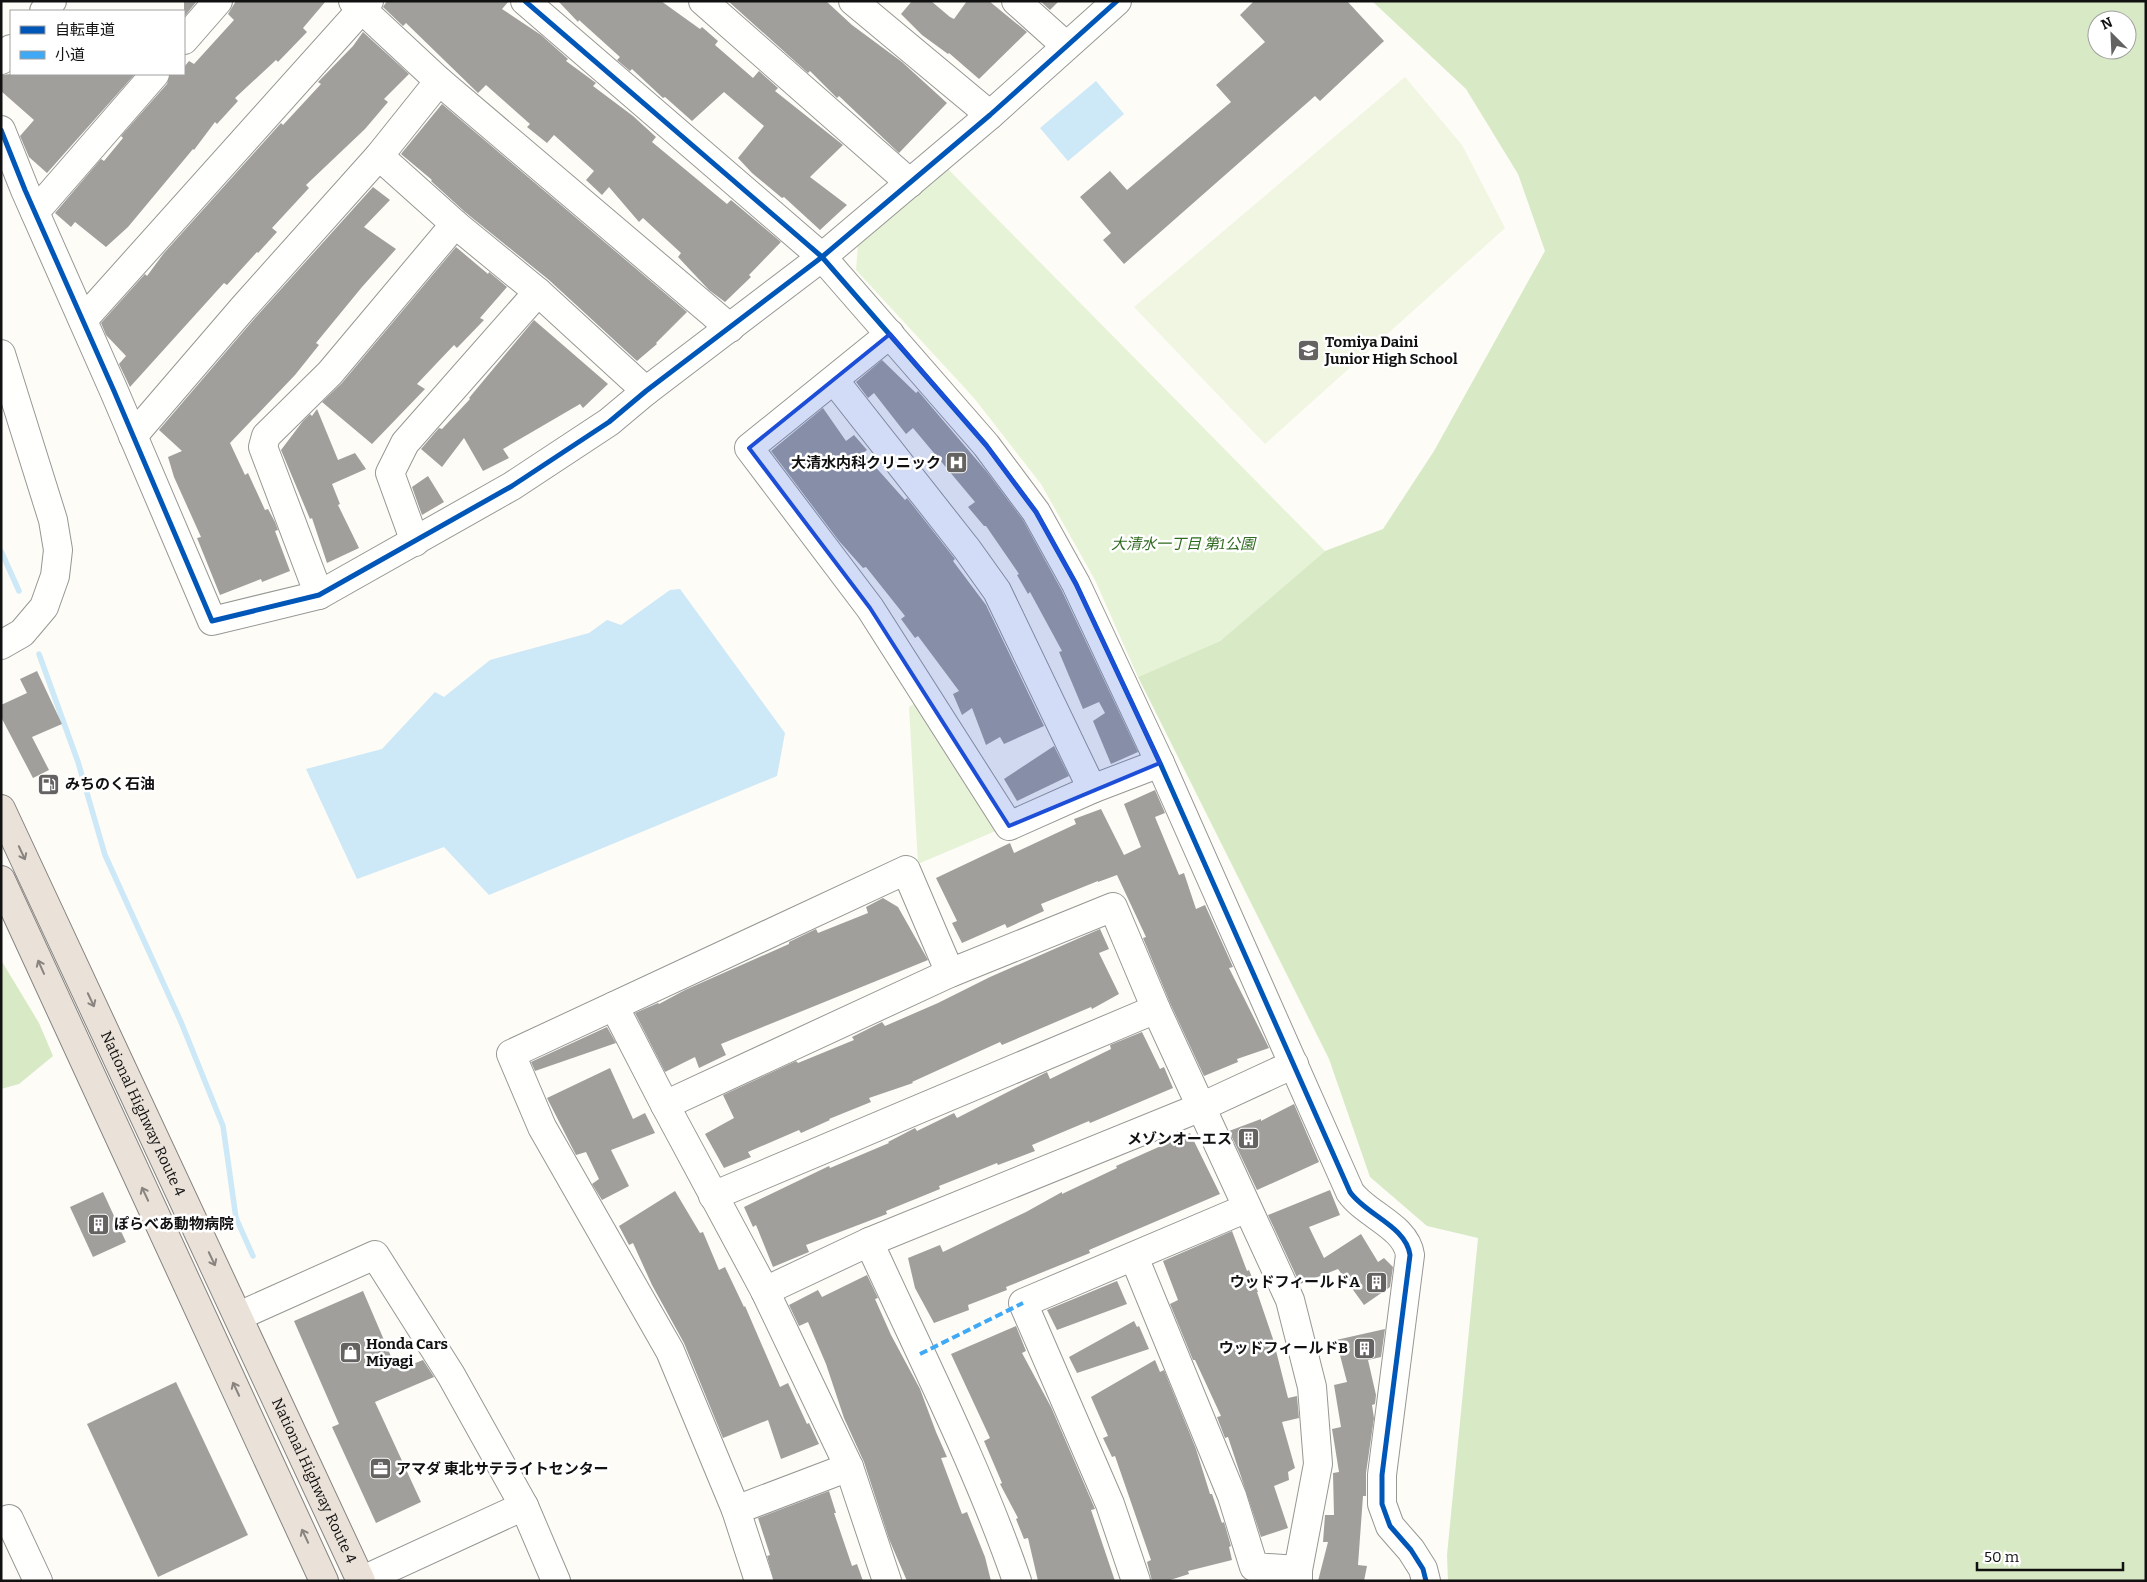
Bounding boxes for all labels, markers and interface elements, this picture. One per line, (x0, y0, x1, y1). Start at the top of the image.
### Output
legend (10, 10, 185, 75)
north arrow (2087, 10, 2137, 60)
text: N (2099, 14, 2115, 34)
text: 自転車道 (55, 21, 115, 39)
text: 小道 (55, 46, 85, 64)
place label: Tomiya Daini Junior High School (1324, 333, 1458, 368)
school or university icon: Tomiya Daini Junior High School (1297, 339, 1321, 363)
hospital icon: 大清水内科クリニック (945, 451, 969, 475)
place label: 大清水内科クリニック (791, 454, 941, 472)
park label: 大清水一丁目 第1公園 (1111, 535, 1257, 553)
fuel station icon: みちのく石油 (37, 772, 61, 796)
place label: みちのく石油 (65, 775, 155, 793)
one-way arrow (18, 845, 27, 860)
one-way arrow (35, 960, 45, 975)
one-way arrow (86, 993, 96, 1008)
street label: National Highway Route 4 (97, 1028, 189, 1199)
building icon: メゾンオーエス (1236, 1127, 1260, 1151)
place label: メゾンオーエス (1127, 1130, 1232, 1148)
one-way arrow (140, 1187, 150, 1202)
building icon: ぽらべあ動物病院 (86, 1212, 110, 1236)
place label: ぽらべあ動物病院 (114, 1215, 234, 1233)
one-way arrow (207, 1251, 217, 1266)
building icon: ウッドフィールドA (1364, 1270, 1388, 1294)
place label: ウッドフィールドA (1230, 1273, 1360, 1291)
place label: Honda Cars Miyagi (366, 1335, 448, 1370)
building icon: ウッドフィールドB (1352, 1336, 1376, 1360)
place label: ウッドフィールドB (1219, 1339, 1348, 1357)
shop icon: Honda Cars Miyagi (338, 1341, 362, 1365)
one-way arrow (231, 1382, 240, 1397)
street label: National Highway Route 4 (268, 1395, 361, 1566)
office icon: アマダ 東北サテライトセンター (368, 1457, 392, 1481)
place label: アマダ 東北サテライトセンター (396, 1460, 609, 1478)
one-way arrow (299, 1529, 309, 1544)
scale bar (1977, 1540, 2123, 1572)
text: 50 m (1984, 1548, 2020, 1566)

